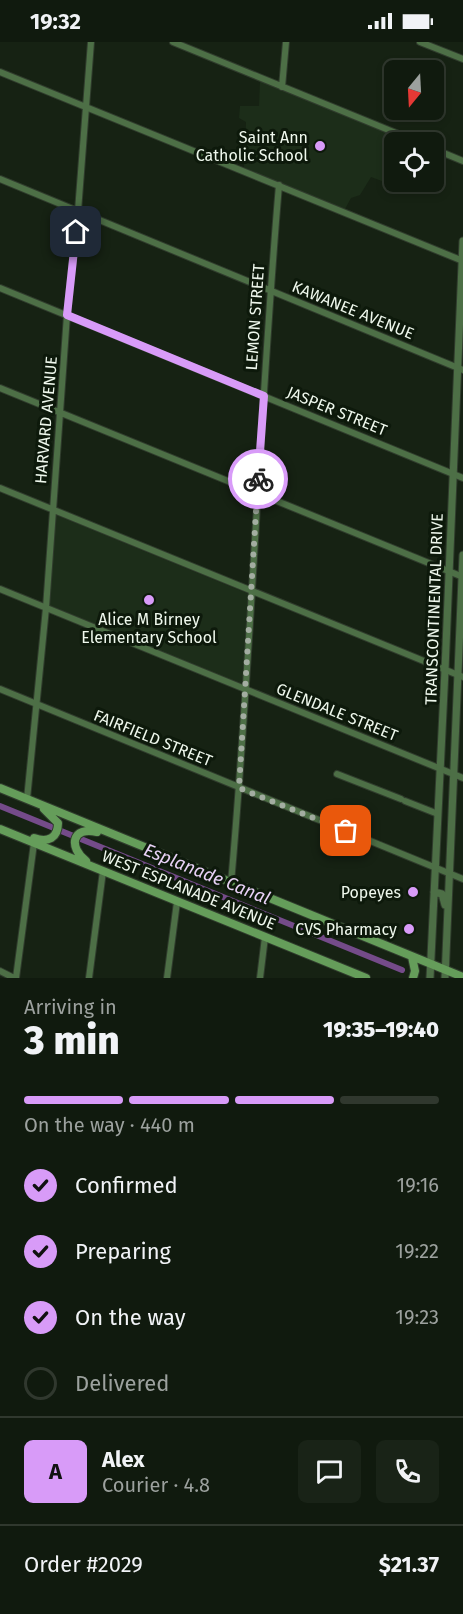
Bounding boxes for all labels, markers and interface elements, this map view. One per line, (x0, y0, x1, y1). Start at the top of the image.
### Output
text: 19:32 (30, 8, 81, 35)
north arrow (384, 60, 444, 120)
map controls (384, 60, 444, 192)
place label: Saint Ann Catholic School (196, 128, 308, 165)
button: locate (384, 132, 444, 192)
marker: Saint Ann Catholic School (313, 139, 327, 153)
pin (50, 206, 101, 257)
icon: home (59, 215, 92, 248)
street label: LEMON STREET (242, 262, 268, 371)
street label: KAWANEE AVENUE (289, 277, 417, 343)
street label: HARVARD AVENUE (31, 355, 61, 485)
street label: JASPER STREET (284, 382, 390, 440)
courier (228, 449, 288, 509)
icon: bike (242, 463, 275, 496)
street label: TRANSCONTINENTAL DRIVE (421, 513, 447, 705)
marker: Alice M Birney Elementary School (142, 593, 156, 607)
place label: Alice M Birney Elementary School (81, 610, 217, 647)
street label: GLENDALE STREET (273, 679, 401, 745)
street label: FAIRFIELD STREET (91, 706, 216, 771)
pin (320, 805, 371, 856)
icon: bag (329, 814, 362, 847)
water label: Esplanade Canal (141, 839, 273, 909)
street label: WEST ESPLANADE AVENUE (99, 846, 279, 934)
place label: Popeyes (341, 883, 401, 902)
marker: Popeyes (406, 885, 420, 899)
place label: CVS Pharmacy (295, 920, 397, 939)
marker: CVS Pharmacy (402, 922, 416, 936)
text: Arriving in (24, 995, 117, 1019)
text: 19:35–19:40 (323, 1016, 439, 1043)
text: 3 min (24, 1018, 120, 1064)
text: On the way · 440 m (24, 1113, 195, 1137)
icon: check (24, 1169, 57, 1202)
text: Confirmed (75, 1172, 178, 1199)
text: 19:16 (397, 1173, 439, 1197)
icon: check (24, 1235, 57, 1268)
text: Preparing (75, 1238, 171, 1265)
text: 19:22 (395, 1239, 439, 1263)
icon: check (24, 1301, 57, 1334)
text: On the way (75, 1304, 186, 1331)
text: 19:23 (395, 1305, 439, 1329)
text: Delivered (75, 1370, 170, 1397)
button: chat (298, 1440, 361, 1503)
button: phone (376, 1440, 439, 1503)
text: Alex (102, 1446, 145, 1473)
text: A (49, 1458, 62, 1485)
text: Courier · 4.8 (102, 1473, 210, 1497)
text: Order #2029 (24, 1551, 143, 1578)
text: $21.37 (379, 1551, 439, 1578)

